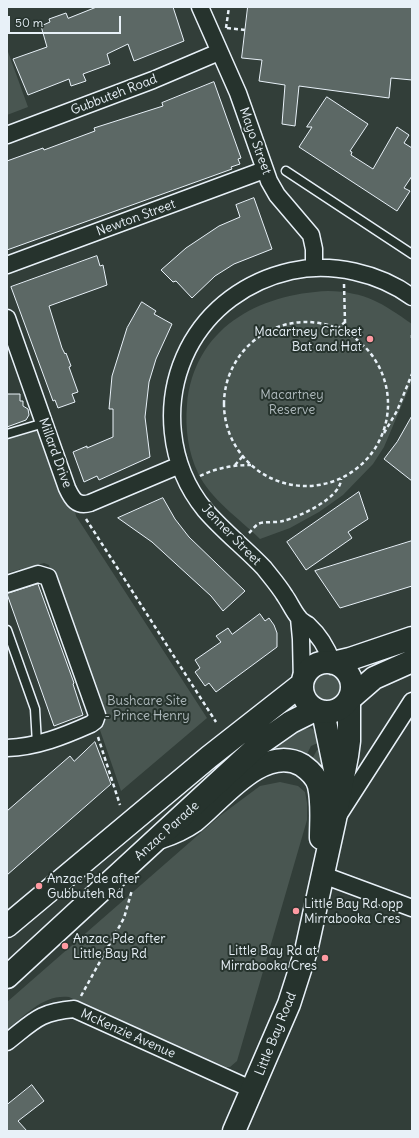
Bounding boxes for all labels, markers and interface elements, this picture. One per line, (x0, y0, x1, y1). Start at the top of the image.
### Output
scale bar (10, 8, 123, 34)
text: 50 m (15, 15, 43, 30)
street label: Gubbuteh Road (69, 71, 159, 119)
street label: Mayo Street (236, 105, 274, 177)
street label: Newton Street (94, 196, 178, 240)
place label: Macartney Cricket Bat and Hat (254, 324, 362, 355)
marker: Macartney Cricket Bat and Hat (365, 334, 375, 344)
park label: Macartney Reserve (260, 387, 324, 418)
street label: Millard Drive (35, 416, 75, 490)
street label: Jenner Street (198, 501, 264, 569)
park label: Bushcare Site - Prince Henry (104, 693, 190, 724)
street label: Anzac Parade (132, 798, 202, 864)
place label: Anzac Pde after Gubbuteh Rd (47, 871, 139, 902)
marker: Anzac Pde after Gubbuteh Rd (34, 881, 44, 891)
place label: Little Bay Rd opp Mirrabooka Cres (304, 896, 403, 927)
marker: Little Bay Rd opp Mirrabooka Cres (291, 906, 301, 916)
place label: Anzac Pde after Little Bay Rd (73, 931, 165, 962)
marker: Anzac Pde after Little Bay Rd (60, 941, 70, 951)
place label: Little Bay Rd at Mirrabooka Cres (221, 943, 317, 974)
marker: Little Bay Rd at Mirrabooka Cres (320, 953, 330, 963)
street label: Little Bay Road (252, 990, 300, 1078)
street label: McKenzie Avenue (78, 1006, 178, 1062)

